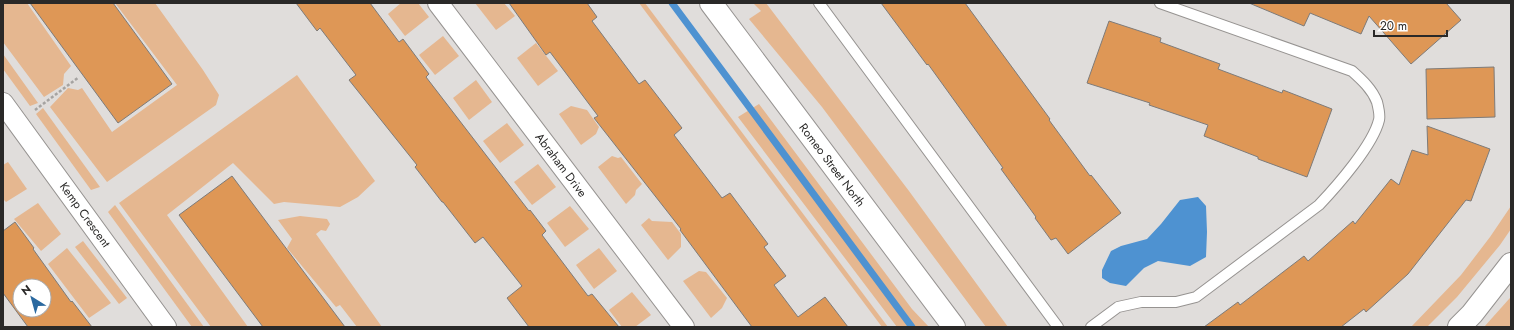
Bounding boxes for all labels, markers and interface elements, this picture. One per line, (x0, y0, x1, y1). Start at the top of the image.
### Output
scale bar (1374, 12, 1447, 38)
text: 20 m (1380, 17, 1407, 35)
street label: Romeo Street North (795, 120, 869, 210)
street label: Abraham Drive (531, 129, 591, 201)
street label: Kemp Crescent (55, 179, 115, 251)
north arrow (12, 278, 52, 318)
text: N (18, 281, 34, 299)

